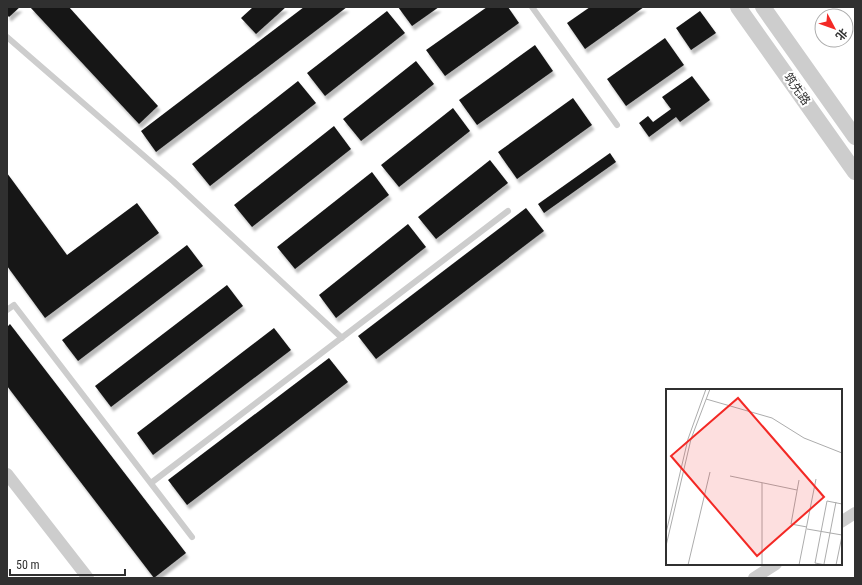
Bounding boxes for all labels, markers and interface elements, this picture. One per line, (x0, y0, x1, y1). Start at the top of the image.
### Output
north arrow (814, 8, 854, 48)
text: 北 (833, 26, 850, 43)
street label: 筑先路 (781, 70, 813, 108)
inset map (666, 389, 842, 565)
scale bar (10, 551, 125, 577)
text: 50 m (16, 558, 40, 572)

